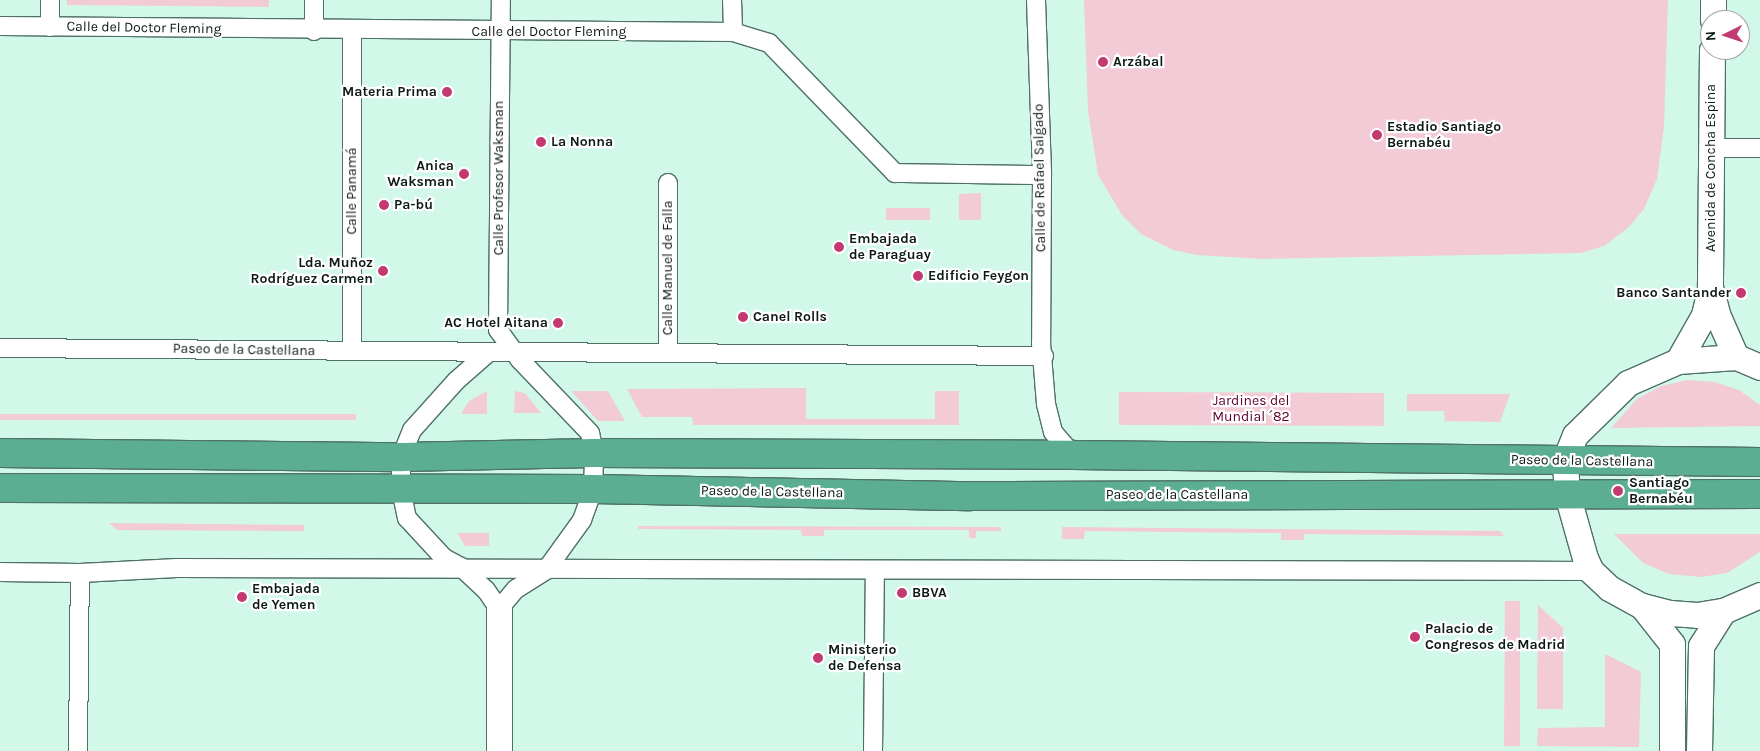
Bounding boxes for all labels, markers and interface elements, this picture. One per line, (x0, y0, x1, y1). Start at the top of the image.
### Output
north arrow (1700, 10, 1750, 60)
street label: Calle del Doctor Fleming (66, 18, 222, 38)
street label: Calle del Doctor Fleming (472, 24, 626, 40)
text: N (1702, 30, 1719, 42)
place label: Arzábal (1113, 54, 1163, 70)
marker: Arzábal (1097, 56, 1109, 68)
place label: Materia Prima (342, 84, 437, 100)
street label: Avenida de Concha Espina (1703, 84, 1719, 252)
marker: Materia Prima (441, 86, 453, 98)
street label: Calle Profesor Waksman (491, 101, 507, 255)
street label: Calle de Rafael Salgado (1030, 104, 1050, 252)
place label: Estadio Santiago Bernabéu (1387, 119, 1501, 152)
marker: Estadio Santiago Bernabéu (1371, 129, 1383, 141)
place label: La Nonna (551, 134, 613, 150)
marker: La Nonna (535, 136, 547, 148)
street label: Calle Panamá (344, 147, 360, 235)
place label: Anica Waksman (387, 158, 454, 190)
marker: Anica Waksman (458, 168, 470, 180)
place label: Pa-bú (394, 197, 433, 213)
marker: Pa-bú (378, 199, 390, 211)
street label: Calle Manuel de Falla (660, 201, 676, 335)
place label: Embajada de Paraguay (849, 231, 931, 264)
marker: Embajada de Paraguay (833, 241, 845, 253)
place label: Lda. Muñoz Rodríguez Carmen (251, 255, 373, 288)
marker: Lda. Muñoz Rodríguez Carmen (377, 265, 389, 277)
place label: Edificio Feygon (928, 268, 1029, 284)
marker: Edificio Feygon (912, 270, 924, 282)
place label: Banco Santander (1616, 285, 1731, 301)
marker: Banco Santander (1735, 287, 1747, 299)
place label: Canel Rolls (753, 309, 827, 325)
marker: Canel Rolls (737, 311, 749, 323)
place label: AC Hotel Aitana (444, 315, 548, 331)
marker: AC Hotel Aitana (552, 317, 564, 329)
street label: Paseo de la Castellana (173, 340, 315, 360)
park label: Jardines del Mundial ´82 (1212, 393, 1290, 426)
street label: Paseo de la Castellana (1511, 451, 1653, 471)
place label: Santiago Bernabéu (1629, 475, 1693, 508)
street label: Paseo de la Castellana (701, 482, 843, 502)
marker: Santiago Bernabéu (1611, 484, 1625, 498)
street label: Paseo de la Castellana (1106, 487, 1248, 503)
place label: Embajada de Yemen (252, 581, 320, 614)
place label: BBVA (912, 585, 947, 601)
marker: BBVA (896, 587, 908, 599)
marker: Embajada de Yemen (236, 591, 248, 603)
place label: Palacio de Congresos de Madrid (1425, 621, 1565, 654)
marker: Palacio de Congresos de Madrid (1409, 631, 1421, 643)
place label: Ministerio de Defensa (828, 642, 901, 674)
marker: Ministerio de Defensa (812, 652, 824, 664)

